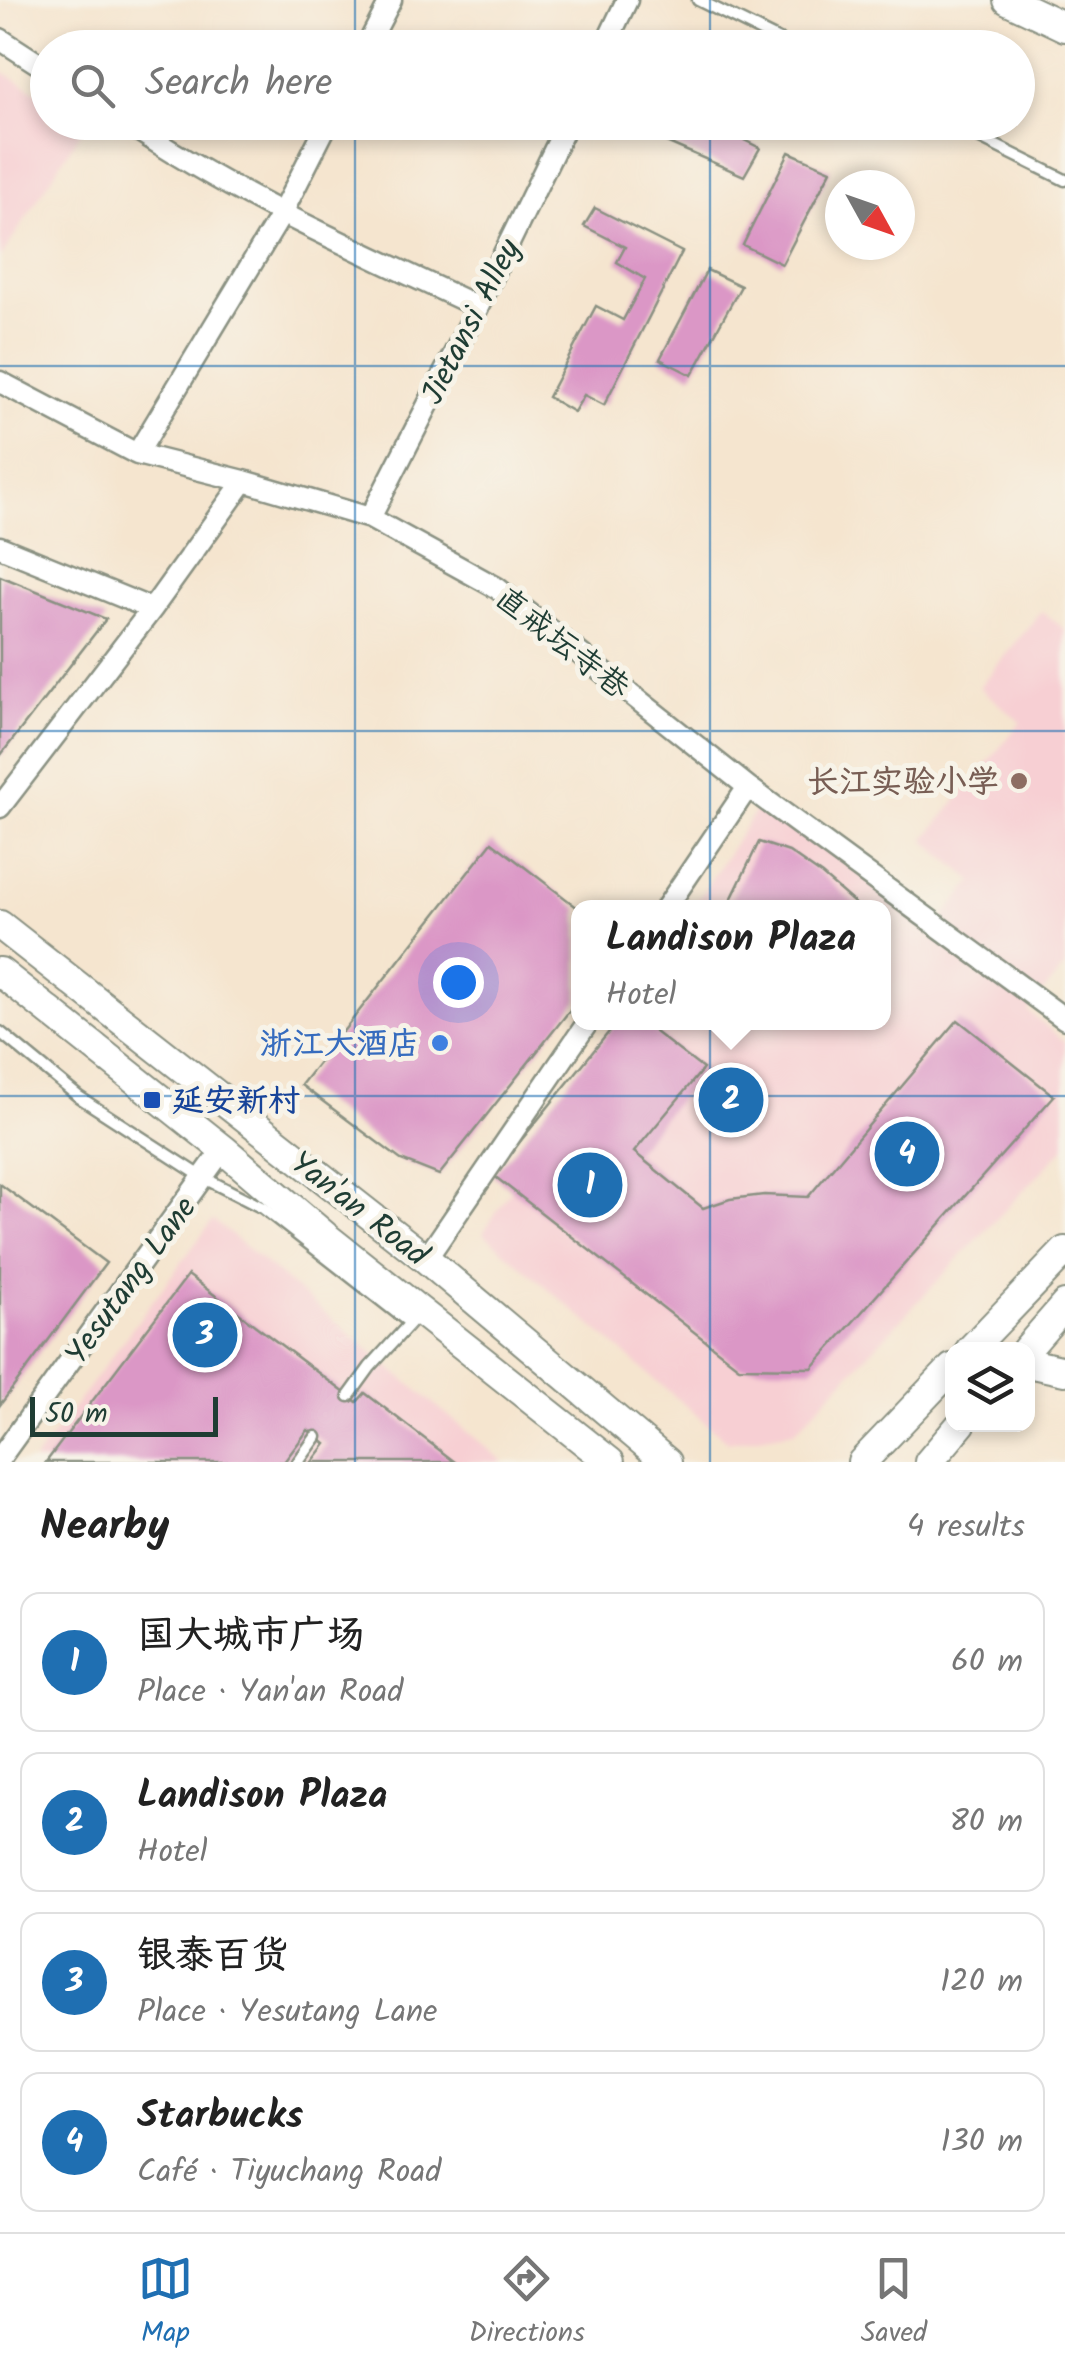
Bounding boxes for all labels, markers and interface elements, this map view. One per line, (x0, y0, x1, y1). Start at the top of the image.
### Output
search box (30, 30, 1035, 140)
text: Search here (145, 55, 332, 115)
icon: search (65, 58, 120, 113)
north arrow (825, 170, 915, 260)
street label: Jietansi Alley (409, 229, 536, 414)
street label: 直戒坛寺巷 (483, 575, 640, 713)
place label: 长江实验小学 (807, 758, 999, 809)
marker: 长江实验小学 (1008, 770, 1030, 792)
popup (571, 900, 891, 1030)
text: Landison Plaza (606, 910, 856, 970)
your location (433, 957, 484, 1008)
text: Hotel (606, 970, 676, 1021)
place label: 浙江大酒店 (260, 1020, 420, 1071)
marker: 浙江大酒店 (429, 1032, 451, 1054)
pin: 2 (698, 1062, 764, 1138)
place label: 延安新村 (172, 1077, 300, 1128)
marker: 延安新村 (141, 1089, 163, 1111)
pin: 4 (874, 1116, 940, 1192)
street label: Yan'an Road (278, 1139, 440, 1281)
pin: 1 (558, 1148, 622, 1222)
street label: Yesutang Lane (53, 1186, 211, 1377)
pin: 3 (172, 1298, 238, 1372)
map controls (945, 1342, 1035, 1432)
button: layers (945, 1342, 1035, 1432)
scale bar (30, 1392, 218, 1436)
text: 50 m (45, 1392, 108, 1437)
text: Nearby (40, 1494, 169, 1561)
text: 4 results (907, 1502, 1025, 1553)
text: 国大城市广场 (137, 1607, 365, 1667)
text: 1 (70, 1637, 79, 1688)
text: 60 m (951, 1637, 1023, 1688)
text: Place · Yan'an Road (137, 1667, 403, 1718)
text: Landison Plaza (137, 1767, 387, 1827)
text: 2 (65, 1797, 84, 1848)
text: 80 m (949, 1797, 1023, 1848)
text: Hotel (137, 1827, 208, 1878)
text: 银泰百货 (137, 1927, 289, 1987)
text: 3 (66, 1957, 83, 2008)
text: 120 m (940, 1957, 1023, 2008)
text: Place · Yesutang Lane (137, 1987, 437, 2038)
text: Starbucks (137, 2087, 303, 2147)
text: 4 (66, 2117, 83, 2168)
text: 130 m (940, 2117, 1023, 2168)
text: Café · Tiyuchang Road (137, 2147, 441, 2198)
tab: Map (138, 2251, 193, 2356)
tab: Directions (469, 2251, 585, 2356)
tab: Saved (861, 2251, 927, 2356)

